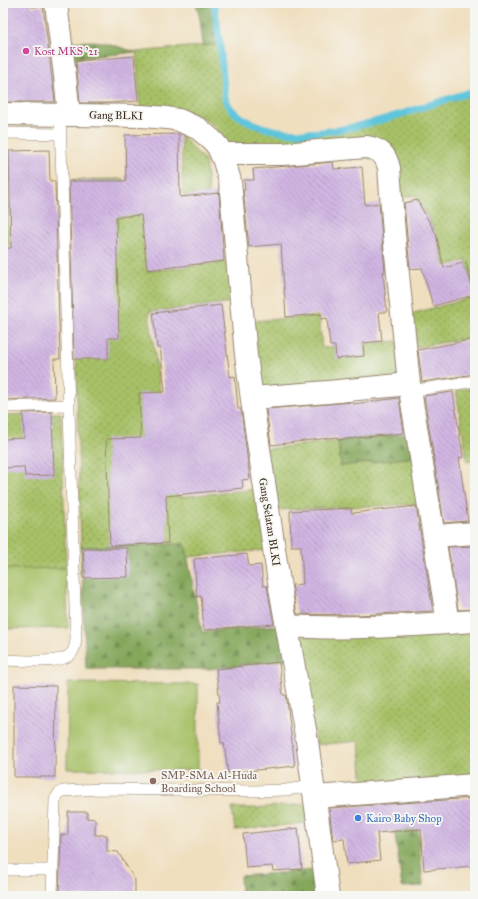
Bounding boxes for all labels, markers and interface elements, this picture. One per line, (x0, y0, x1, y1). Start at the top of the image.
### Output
place label: Kost MKS '21 (34, 45, 98, 58)
marker: Kost MKS '21 (21, 46, 31, 56)
street label: Gang BLKI (89, 109, 143, 122)
street label: Gang Selatan BLKI (256, 477, 283, 568)
place label: SMP-SMA Al-Huda Boarding School (161, 769, 258, 795)
marker: SMP-SMA Al-Huda Boarding School (148, 776, 158, 786)
place label: Kairo Baby Shop (366, 812, 442, 825)
marker: Kairo Baby Shop (353, 813, 363, 823)

